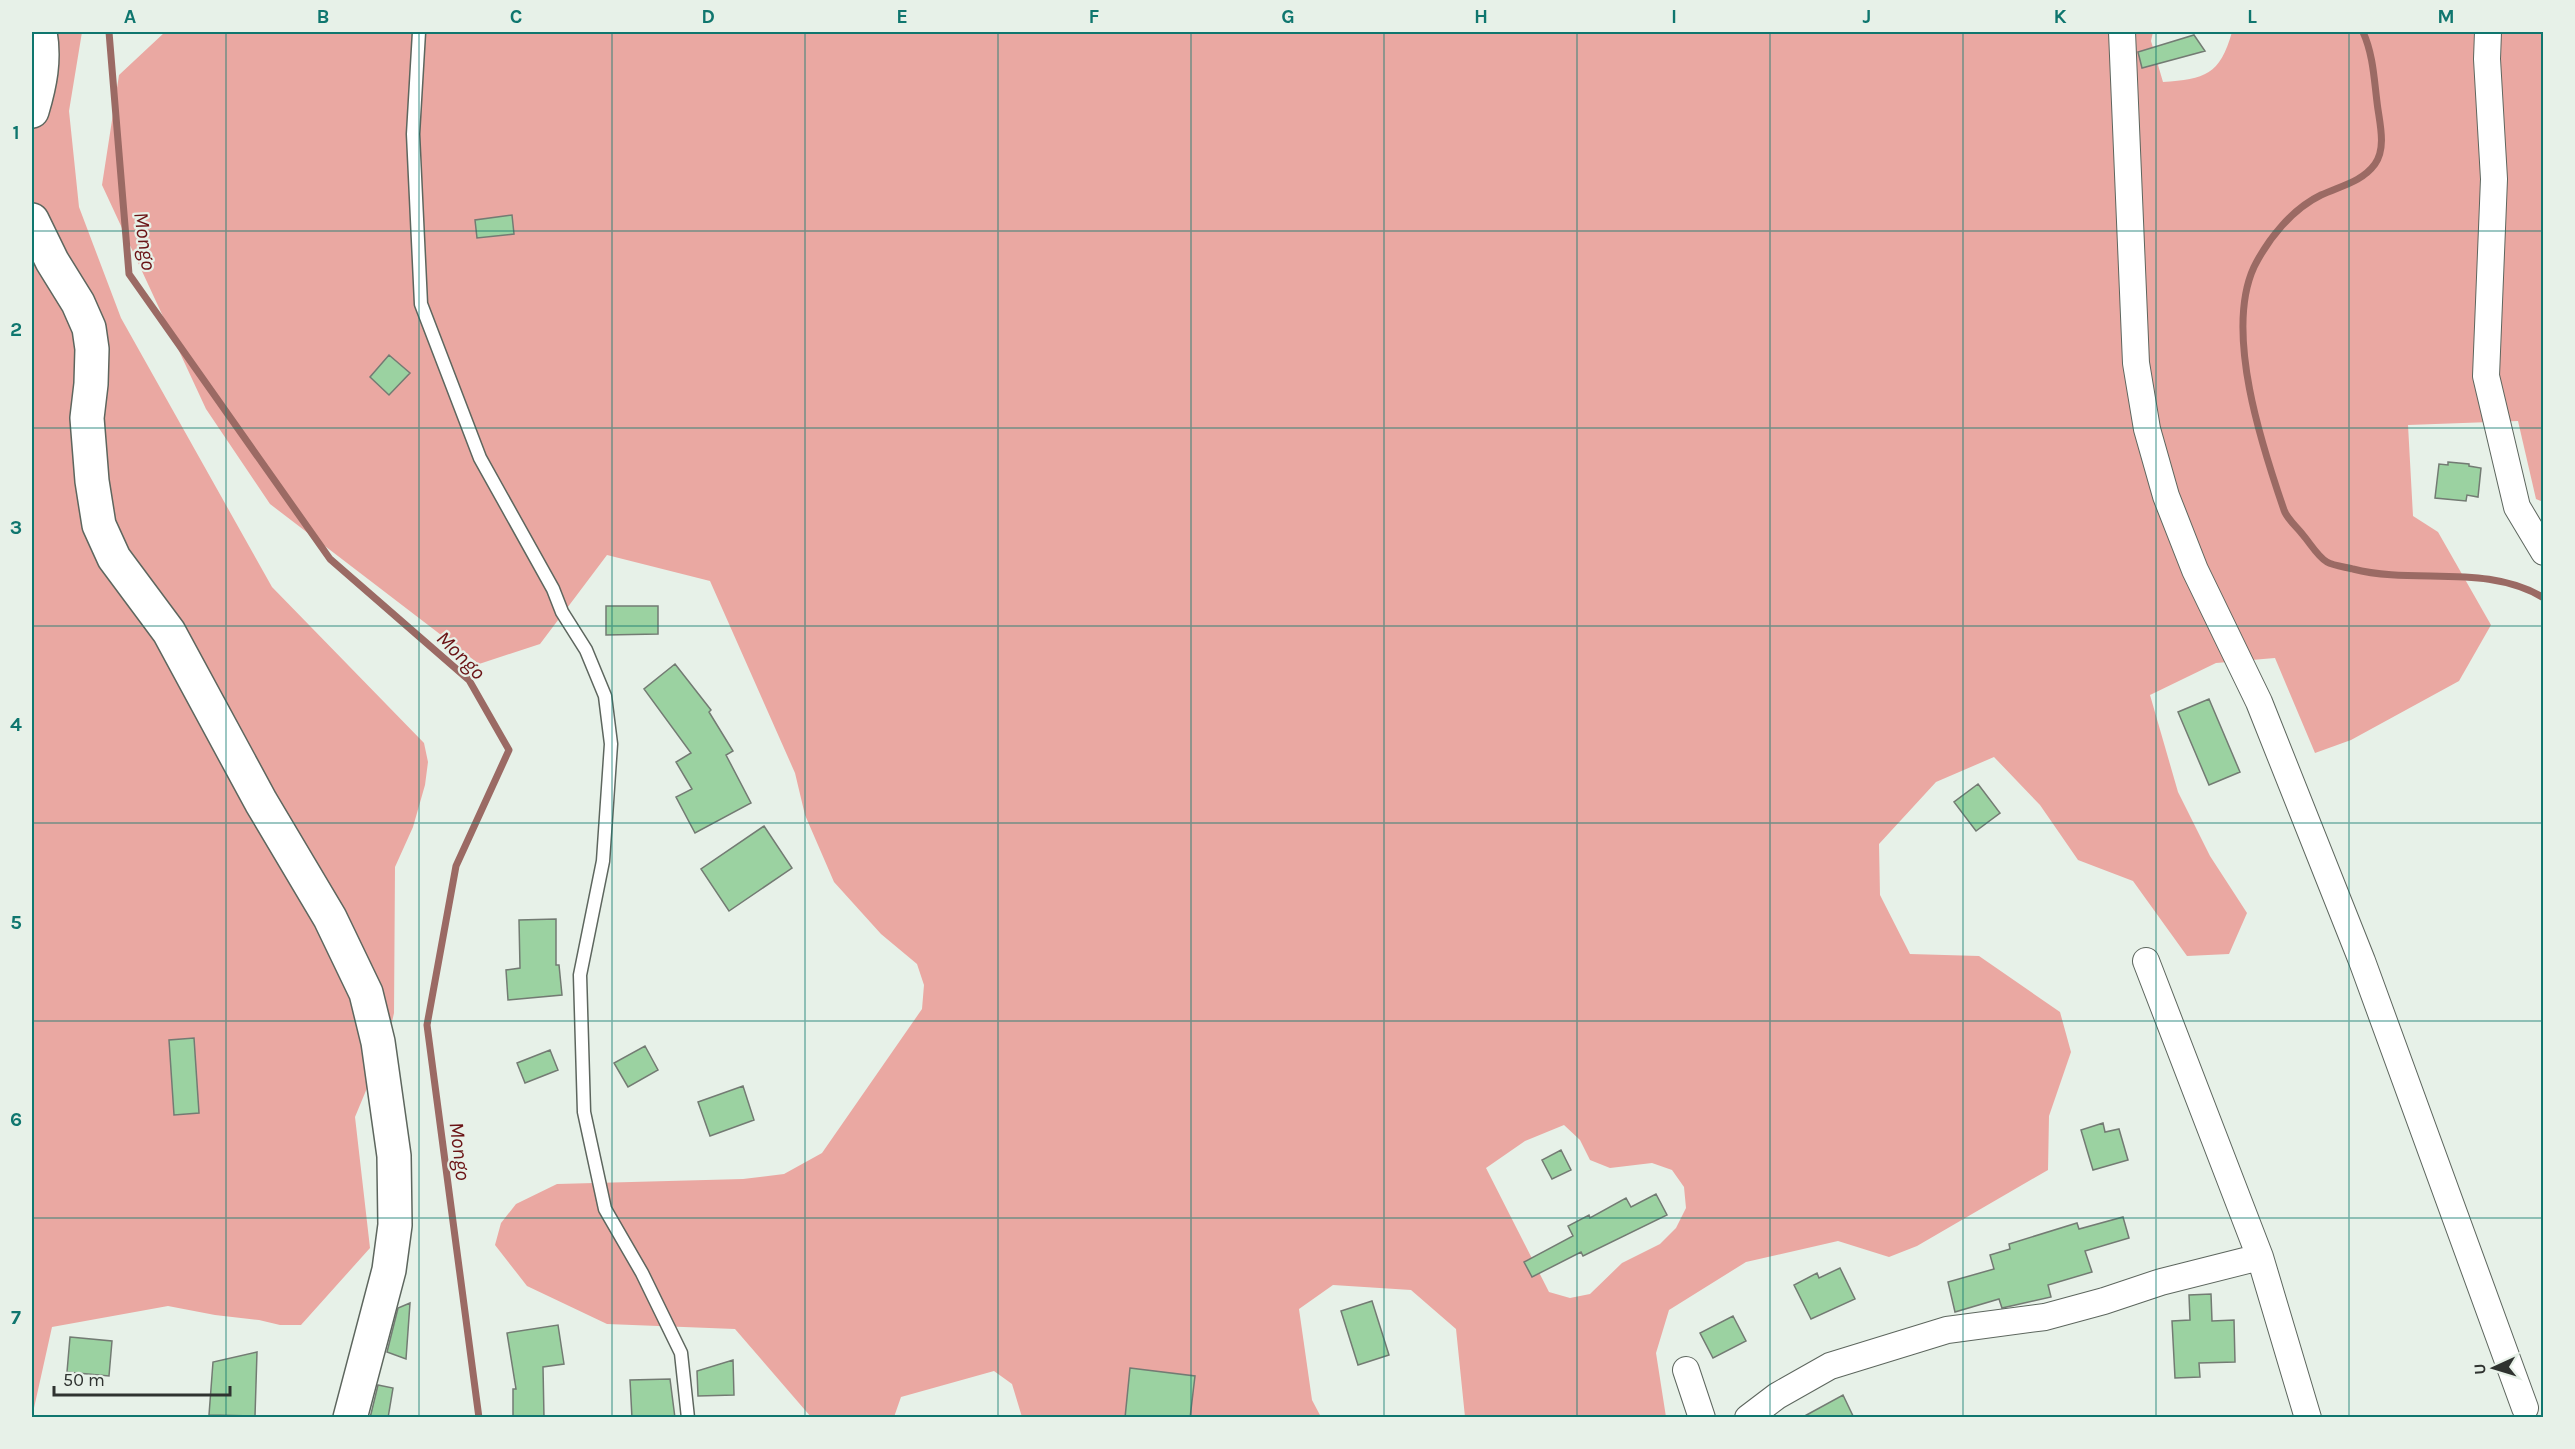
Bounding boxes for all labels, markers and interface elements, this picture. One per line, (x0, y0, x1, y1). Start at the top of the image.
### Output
text: A (124, 5, 137, 28)
text: B (317, 5, 329, 28)
text: C (510, 5, 522, 28)
text: D (701, 5, 715, 28)
text: E (896, 5, 908, 28)
text: F (1089, 5, 1100, 28)
text: G (1281, 5, 1295, 28)
text: H (1474, 5, 1488, 28)
text: I (1671, 5, 1677, 28)
text: J (1863, 5, 1871, 28)
text: K (2053, 5, 2067, 28)
text: L (2247, 5, 2257, 28)
text: M (2437, 5, 2455, 28)
text: 1 (12, 121, 20, 144)
water label: Mongo (129, 210, 161, 272)
text: 2 (10, 318, 22, 341)
text: 3 (10, 516, 22, 539)
water label: Mongo (432, 626, 491, 685)
text: 4 (10, 713, 22, 736)
text: 5 (10, 911, 22, 934)
text: 6 (10, 1108, 22, 1131)
water label: Mongo (445, 1120, 476, 1182)
text: 7 (11, 1306, 21, 1329)
north arrow (2464, 1338, 2524, 1398)
scale bar (54, 1359, 230, 1397)
text: U (2470, 1363, 2489, 1375)
text: 50 m (63, 1369, 105, 1391)

